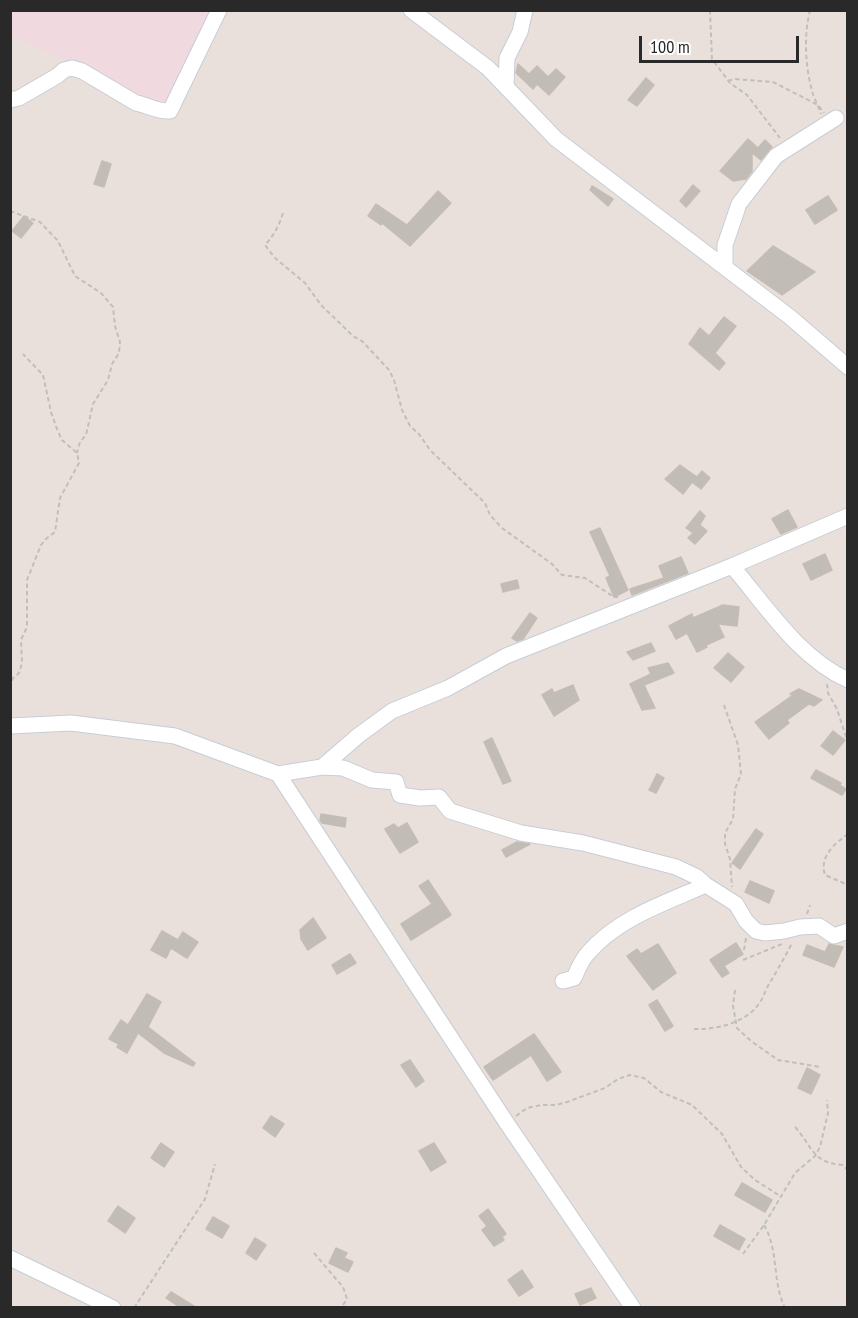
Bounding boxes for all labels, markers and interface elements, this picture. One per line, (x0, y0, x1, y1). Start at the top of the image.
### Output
scale bar (642, 24, 802, 62)
text: 100 m (650, 35, 690, 58)

